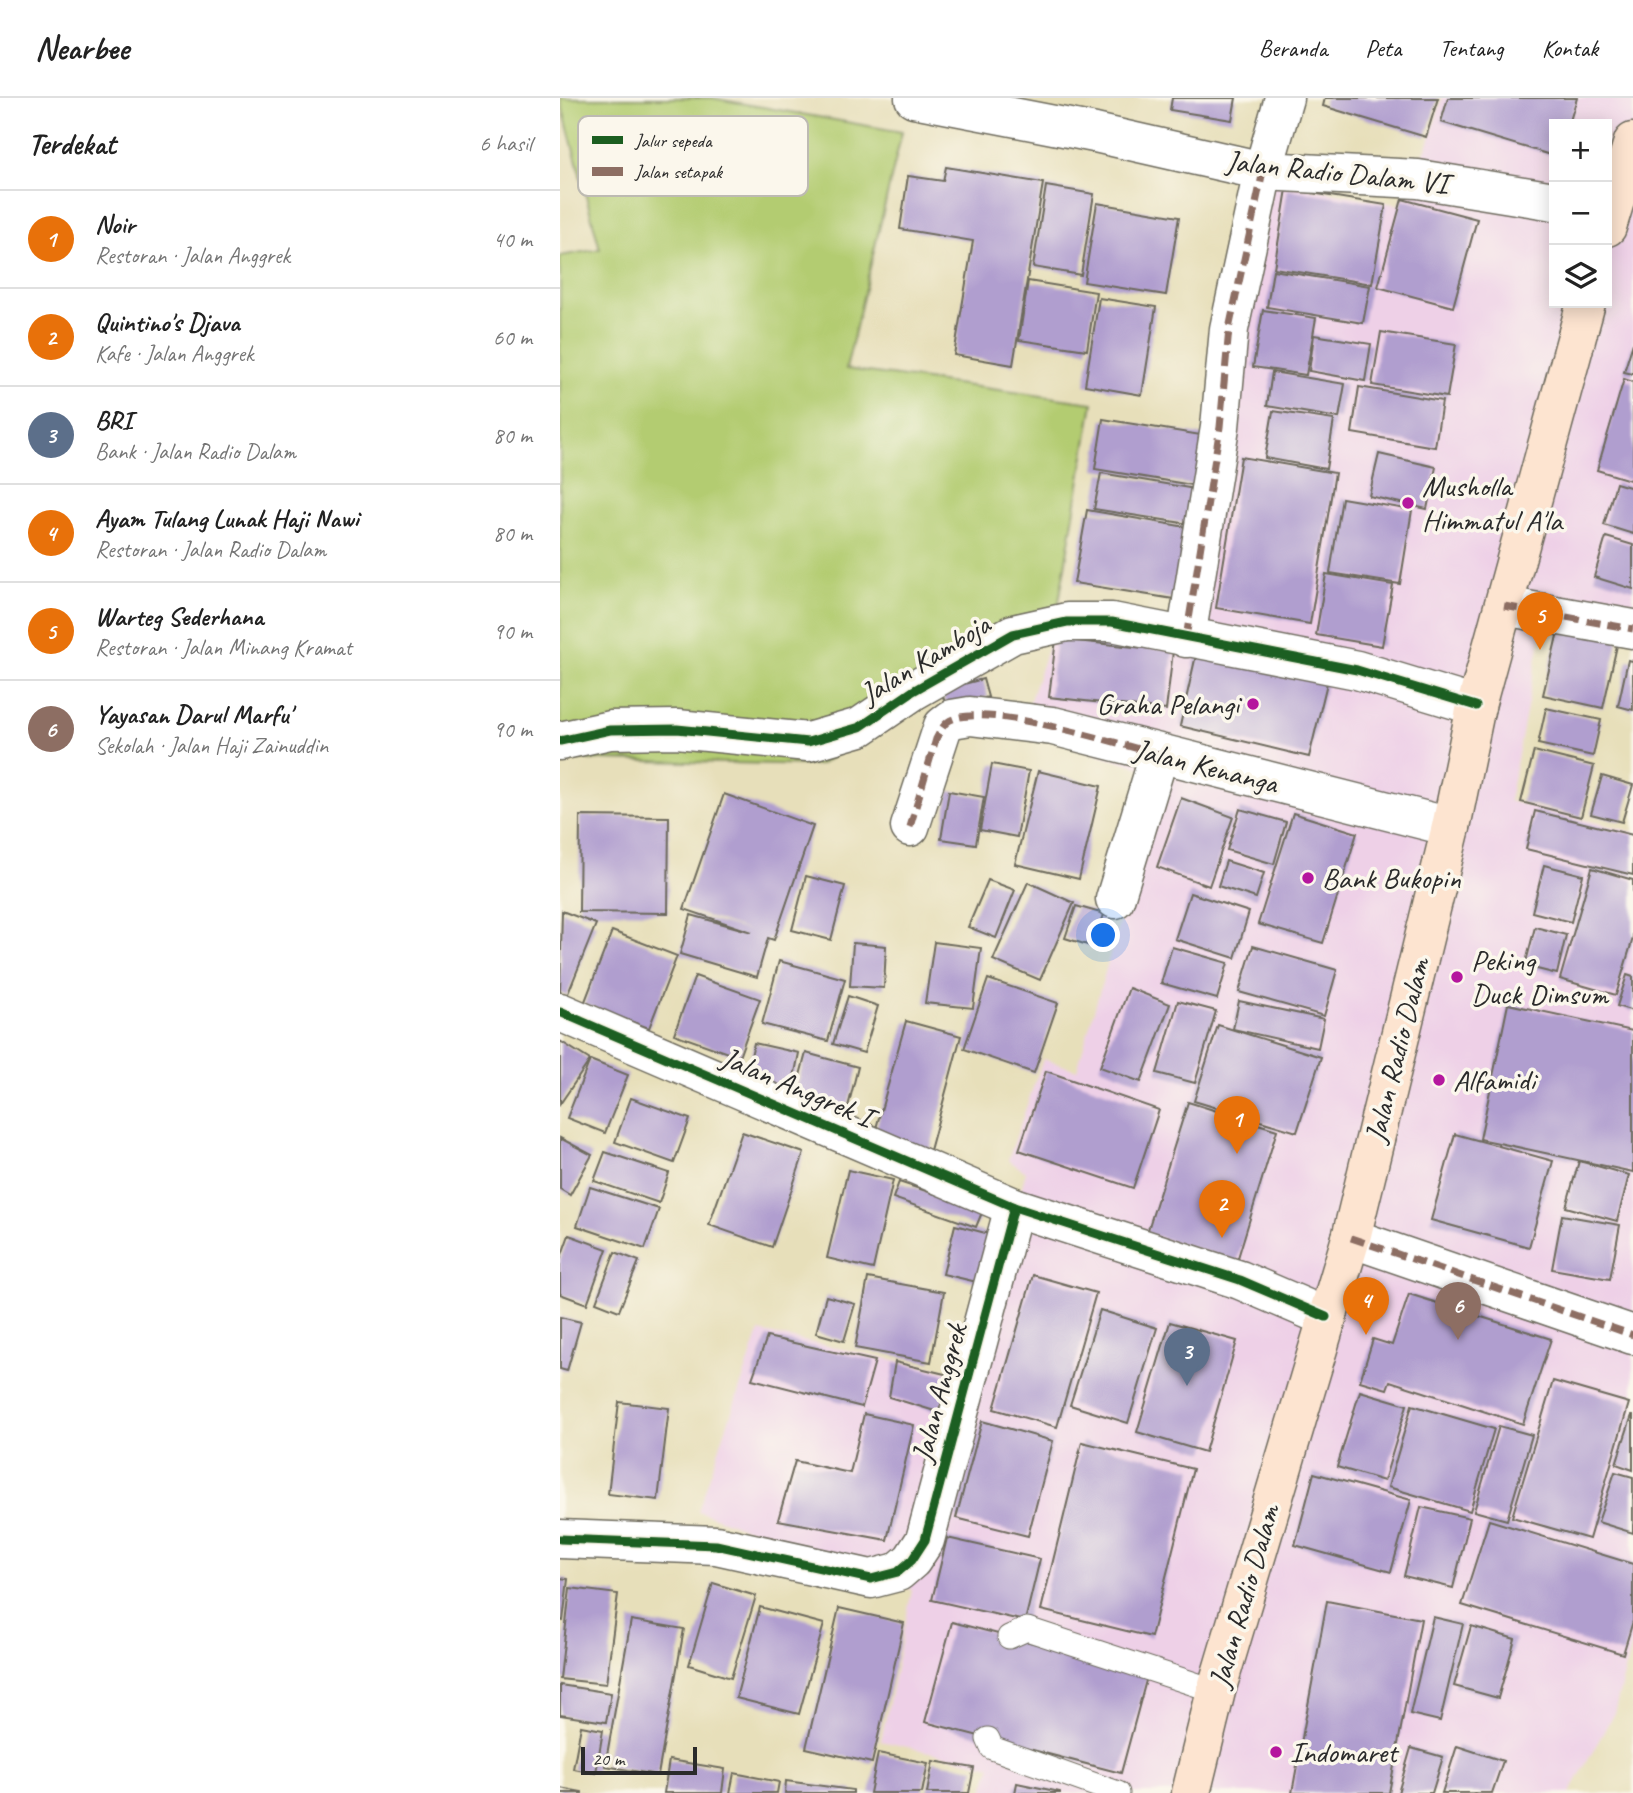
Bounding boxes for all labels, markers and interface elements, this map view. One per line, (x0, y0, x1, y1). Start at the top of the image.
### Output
text: Nearbee (35, 27, 129, 69)
text: Beranda (1259, 33, 1327, 63)
text: Peta (1365, 33, 1401, 63)
text: Tentang (1439, 33, 1504, 63)
text: Kontak (1542, 33, 1598, 63)
legend (578, 116, 808, 196)
map controls (1549, 119, 1612, 308)
button: + (1549, 119, 1612, 182)
text: Terdekat (28, 125, 116, 163)
text: 6 hasil (479, 129, 532, 158)
text: Jalur sepeda (634, 129, 713, 153)
street label: Jalan Radio Dalam VI (1222, 141, 1457, 203)
text: Jalan setapak (634, 160, 724, 184)
button: − (1549, 182, 1612, 245)
text: Noir (95, 208, 135, 241)
text: 1 (46, 225, 56, 254)
text: 40 m (493, 225, 532, 254)
text: Restoran · Jalan Anggrek (95, 241, 290, 270)
button: layers (1549, 245, 1612, 308)
text: Quintino's Djava (95, 306, 240, 339)
text: 2 (46, 323, 56, 352)
text: 60 m (493, 323, 532, 352)
text: Kafe · Jalan Anggrek (95, 339, 253, 368)
text: BRI (95, 404, 132, 437)
text: 3 (46, 421, 56, 450)
text: 80 m (493, 421, 532, 450)
text: Bank · Jalan Radio Dalam (95, 437, 296, 466)
place label: Musholla Himmatul A'la (1422, 467, 1564, 539)
marker: Musholla Himmatul A'la (1400, 495, 1416, 511)
text: Ayam Tulang Lunak Haji Nawi (95, 502, 358, 535)
text: 4 (46, 519, 56, 548)
text: 80 m (493, 519, 532, 548)
text: Restoran · Jalan Radio Dalam (95, 535, 326, 564)
pin: 5 (1517, 592, 1563, 650)
text: Warteg Sederhana (95, 600, 263, 633)
street label: Jalan Kamboja (851, 604, 998, 714)
text: 5 (46, 617, 56, 646)
text: 90 m (493, 617, 532, 646)
text: Restoran · Jalan Minang Kramat (95, 633, 352, 662)
place label: Graha Pelangi (1096, 685, 1242, 723)
marker: Graha Pelangi (1245, 696, 1261, 712)
text: Yayasan Darul Marfu' (95, 698, 292, 731)
text: 6 (46, 715, 56, 744)
text: 90 m (493, 715, 532, 744)
street label: Jalan Kenanga (1128, 729, 1283, 803)
text: Sekolah · Jalan Haji Zainuddin (95, 731, 328, 760)
place label: Bank Bukopin (1322, 859, 1461, 897)
marker: Bank Bukopin (1300, 870, 1316, 886)
your location (1086, 918, 1120, 952)
place label: Peking Duck Dimsum (1471, 941, 1609, 1013)
street label: Jalan Radio Dalam (1355, 952, 1439, 1148)
marker: Peking Duck Dimsum (1449, 969, 1465, 985)
street label: Jalan Anggrek I (714, 1037, 885, 1139)
place label: Alfamidi (1453, 1061, 1538, 1099)
marker: Alfamidi (1431, 1072, 1447, 1088)
pin: 1 (1214, 1096, 1260, 1154)
pin: 2 (1199, 1180, 1245, 1238)
pin: 4 (1343, 1277, 1389, 1335)
pin: 6 (1435, 1282, 1481, 1340)
street label: Jalan Anggrek (902, 1318, 976, 1468)
pin: 3 (1164, 1328, 1210, 1386)
street label: Jalan Radio Dalam (1199, 1499, 1289, 1694)
place label: Indomaret (1290, 1733, 1400, 1771)
scale bar (581, 1744, 696, 1776)
marker: Indomaret (1268, 1744, 1284, 1760)
text: 20 m (592, 1747, 624, 1771)

